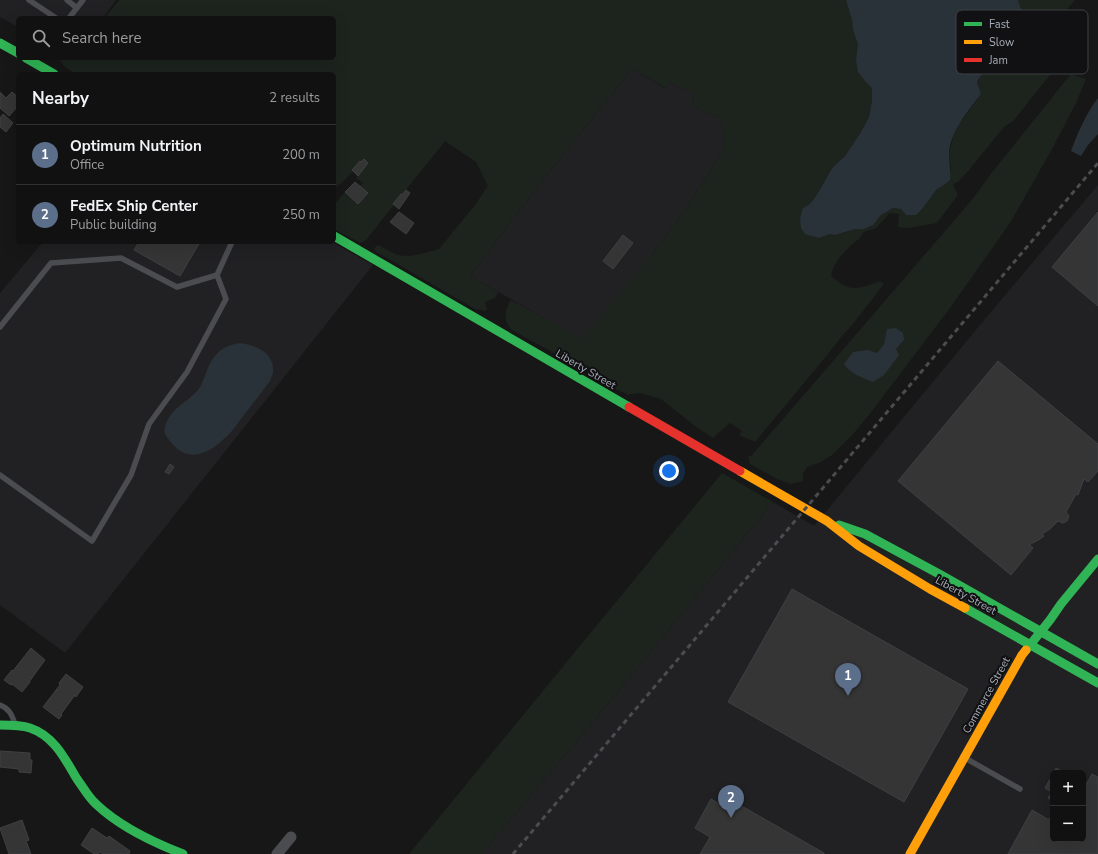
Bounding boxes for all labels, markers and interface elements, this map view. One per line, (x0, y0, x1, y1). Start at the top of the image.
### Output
legend (956, 10, 1088, 74)
search box (16, 16, 336, 60)
text: Fast (989, 17, 1010, 32)
icon: search (30, 27, 52, 49)
text: Search here (62, 28, 142, 48)
text: Slow (989, 35, 1014, 50)
text: Jam (988, 53, 1008, 68)
text: Nearby (32, 87, 89, 110)
text: 2 results (269, 89, 320, 107)
text: Optimum Nutrition (70, 136, 202, 156)
text: 1 (41, 146, 49, 164)
text: 200 m (282, 146, 320, 164)
text: Office (70, 156, 104, 174)
text: FedEx Ship Center (70, 196, 198, 216)
text: 2 (41, 206, 49, 224)
text: 250 m (282, 206, 320, 224)
text: Public building (70, 216, 157, 234)
street label: Liberty Street (553, 346, 619, 393)
your location (659, 461, 679, 481)
street label: Liberty Street (933, 573, 999, 618)
street label: Commerce Street (959, 654, 1014, 736)
pin: 1 (835, 663, 861, 696)
map controls (1050, 770, 1086, 842)
button: + (1050, 770, 1086, 806)
pin: 2 (718, 785, 744, 818)
button: − (1050, 806, 1086, 842)

